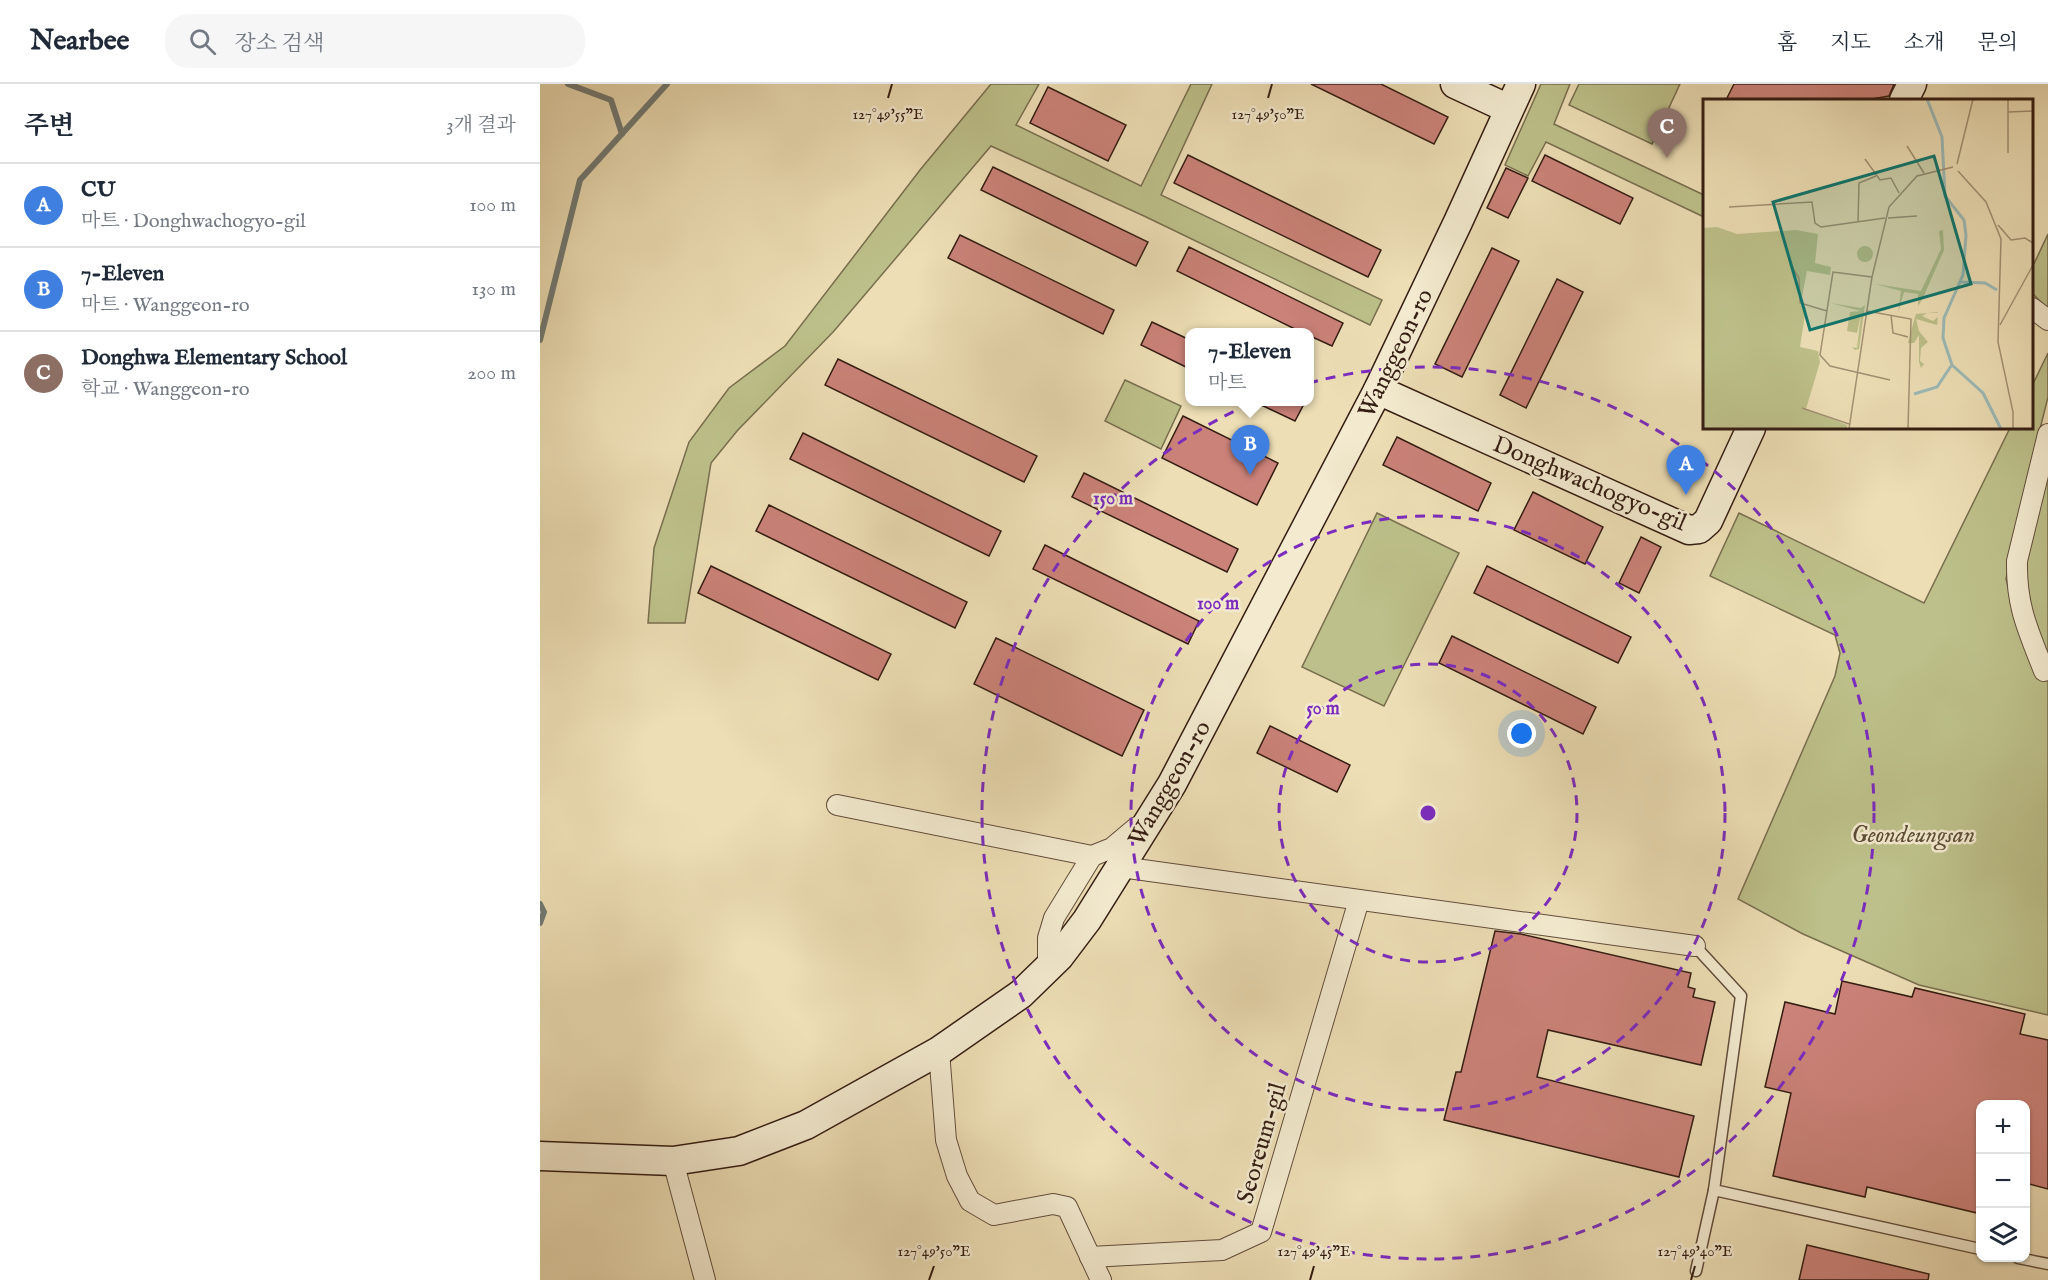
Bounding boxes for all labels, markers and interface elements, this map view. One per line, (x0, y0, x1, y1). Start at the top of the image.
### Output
search box (165, 14, 585, 68)
text: Nearbee (30, 24, 129, 59)
icon: search (186, 25, 219, 58)
text: 장소 검색 (234, 30, 324, 58)
text: 홈 (1777, 30, 1797, 57)
text: 지도 (1830, 30, 1871, 57)
text: 소개 (1904, 30, 1944, 57)
text: 문의 (1977, 30, 2018, 57)
inset map (1703, 99, 2033, 429)
text: 127°49'55"E (853, 105, 923, 124)
text: 127°49'50"E (1232, 105, 1304, 124)
pin: C (1648, 109, 1686, 158)
text: 주변 (24, 110, 74, 143)
text: 3개 결과 (446, 113, 516, 138)
text: CU (81, 176, 115, 204)
text: A (37, 193, 50, 218)
text: 100 m (469, 193, 516, 218)
text: 마트 · Donghwachogyo-gil (81, 209, 306, 234)
text: 7-Eleven (81, 260, 164, 288)
text: B (37, 277, 50, 302)
text: 130 m (471, 277, 516, 302)
street label: Wanggeon-ro (1352, 284, 1441, 423)
text: 마트 · Wanggeon-ro (81, 293, 250, 318)
popup (1185, 328, 1314, 406)
text: 7-Eleven (1208, 338, 1291, 366)
text: Donghwa Elementary School (81, 344, 347, 372)
text: C (36, 361, 51, 386)
text: 200 m (467, 361, 516, 386)
text: 마트 (1208, 371, 1247, 396)
text: 학교 · Wanggeon-ro (81, 377, 250, 402)
pin: B (1230, 426, 1270, 475)
street label: Donghwachogyo-gil (1488, 430, 1691, 539)
pin: A (1666, 446, 1706, 495)
text: 150 m (1093, 488, 1133, 511)
text: 100 m (1197, 593, 1239, 616)
text: 50 m (1306, 698, 1340, 721)
street label: Wanggeon-ro (1122, 715, 1219, 852)
your location (1507, 719, 1536, 748)
centre of rings (1418, 803, 1438, 823)
park label: Geondeungsan (1851, 820, 1975, 851)
street label: Seoreum-gil (1230, 1079, 1295, 1207)
map controls (1976, 1100, 2030, 1262)
button: + (1976, 1100, 2030, 1154)
button: − (1976, 1154, 2030, 1208)
button: layers (1976, 1208, 2030, 1262)
text: 127°49'50"E (898, 1242, 970, 1261)
text: 127°49'45"E (1278, 1242, 1350, 1261)
text: 127°49'40"E (1658, 1242, 1732, 1261)

